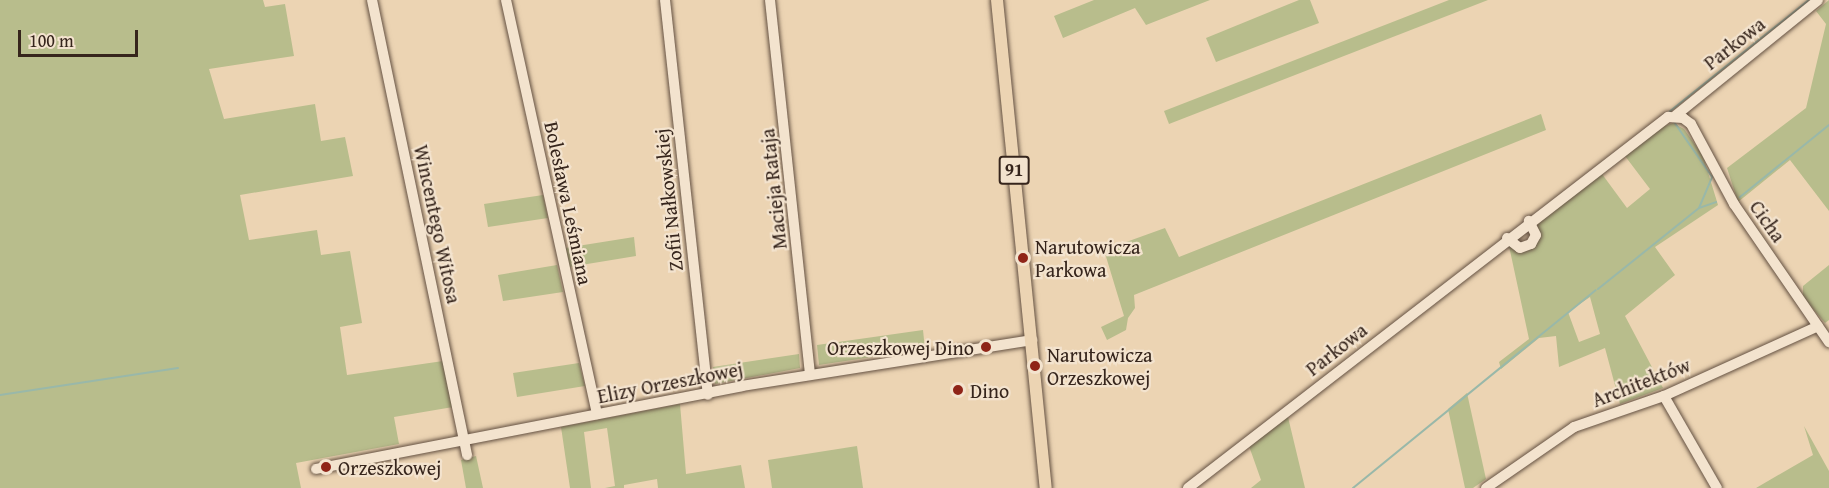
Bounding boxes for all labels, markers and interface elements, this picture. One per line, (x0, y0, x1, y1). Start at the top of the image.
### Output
street label: Parkowa (1698, 12, 1770, 74)
scale bar (21, 18, 141, 56)
text: 100 m (29, 27, 74, 54)
street label: Bolesława Leśmiana (540, 119, 598, 287)
street label: Zofii Nałkowskiej (649, 127, 687, 273)
street label: Macieja Rataja (755, 127, 791, 251)
street label: Wincentego Witosa (409, 142, 467, 306)
road number: 91 (998, 155, 1030, 185)
street label: Cicha (1745, 195, 1791, 247)
place label: Narutowicza Parkowa (1035, 234, 1140, 281)
marker: Narutowicza Parkowa (1016, 251, 1030, 265)
street label: Parkowa (1300, 318, 1372, 380)
place label: Orzeszkowej Dino (827, 335, 974, 359)
marker: Orzeszkowej Dino (979, 340, 993, 354)
place label: Narutowicza Orzeszkowej (1047, 342, 1152, 389)
street label: Architektów (1588, 352, 1694, 412)
street label: Elizy Orzeszkowej (595, 356, 745, 408)
marker: Narutowicza Orzeszkowej (1028, 359, 1042, 373)
place label: Dino (970, 378, 1009, 402)
marker: Dino (951, 383, 965, 397)
place label: Orzeszkowej (338, 455, 441, 479)
marker: Orzeszkowej (319, 460, 333, 474)

